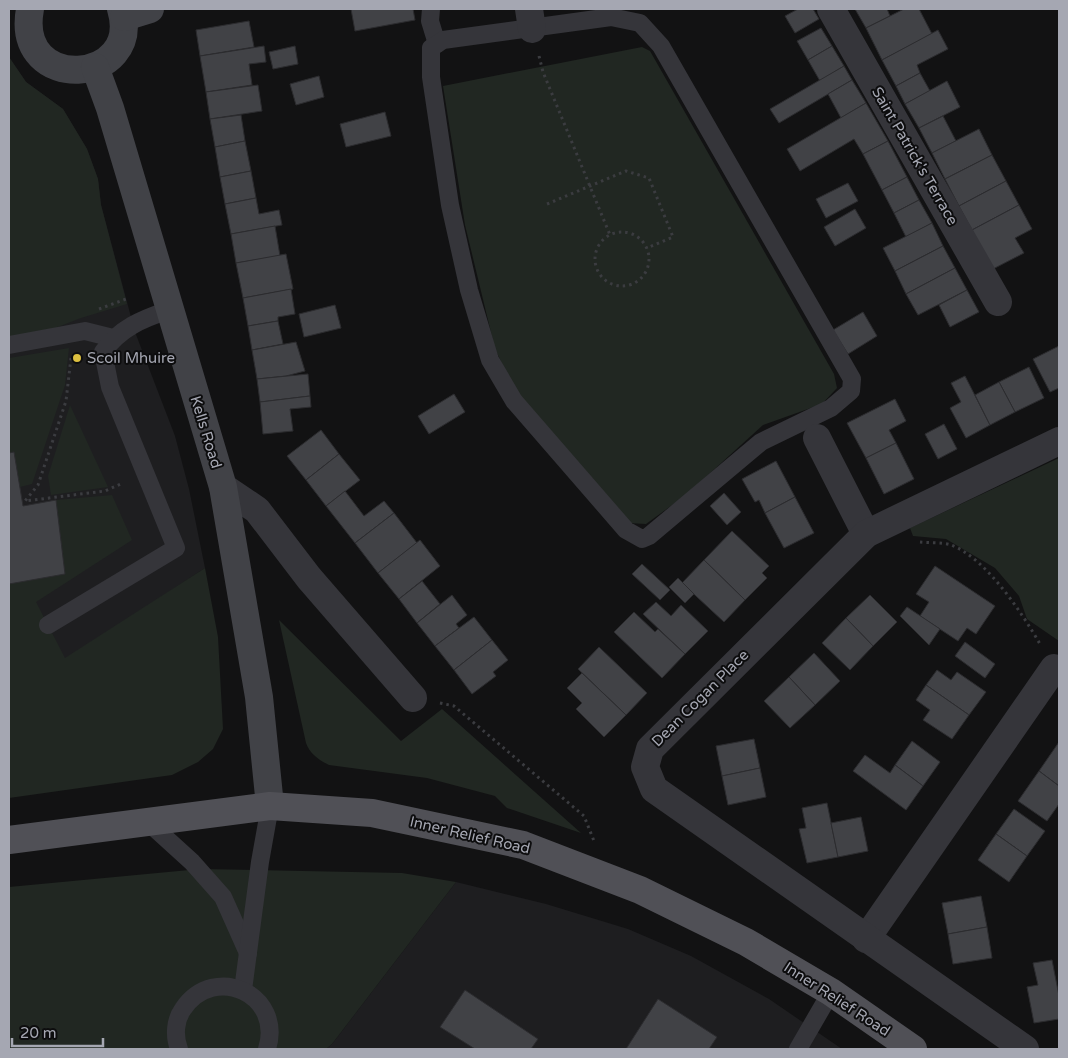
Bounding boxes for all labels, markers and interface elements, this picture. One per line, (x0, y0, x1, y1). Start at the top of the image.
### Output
street label: Saint Patrick's Terrace (868, 84, 962, 228)
place label: Scoil Mhuire (87, 349, 175, 367)
marker: Scoil Mhuire (71, 352, 83, 364)
street label: Kells Road (186, 394, 226, 470)
street label: Dean Cogan Place (648, 646, 752, 750)
street label: Inner Relief Road (408, 812, 532, 858)
street label: Inner Relief Road (781, 958, 893, 1040)
scale bar (12, 1016, 104, 1048)
text: 20 m (20, 1024, 57, 1042)

